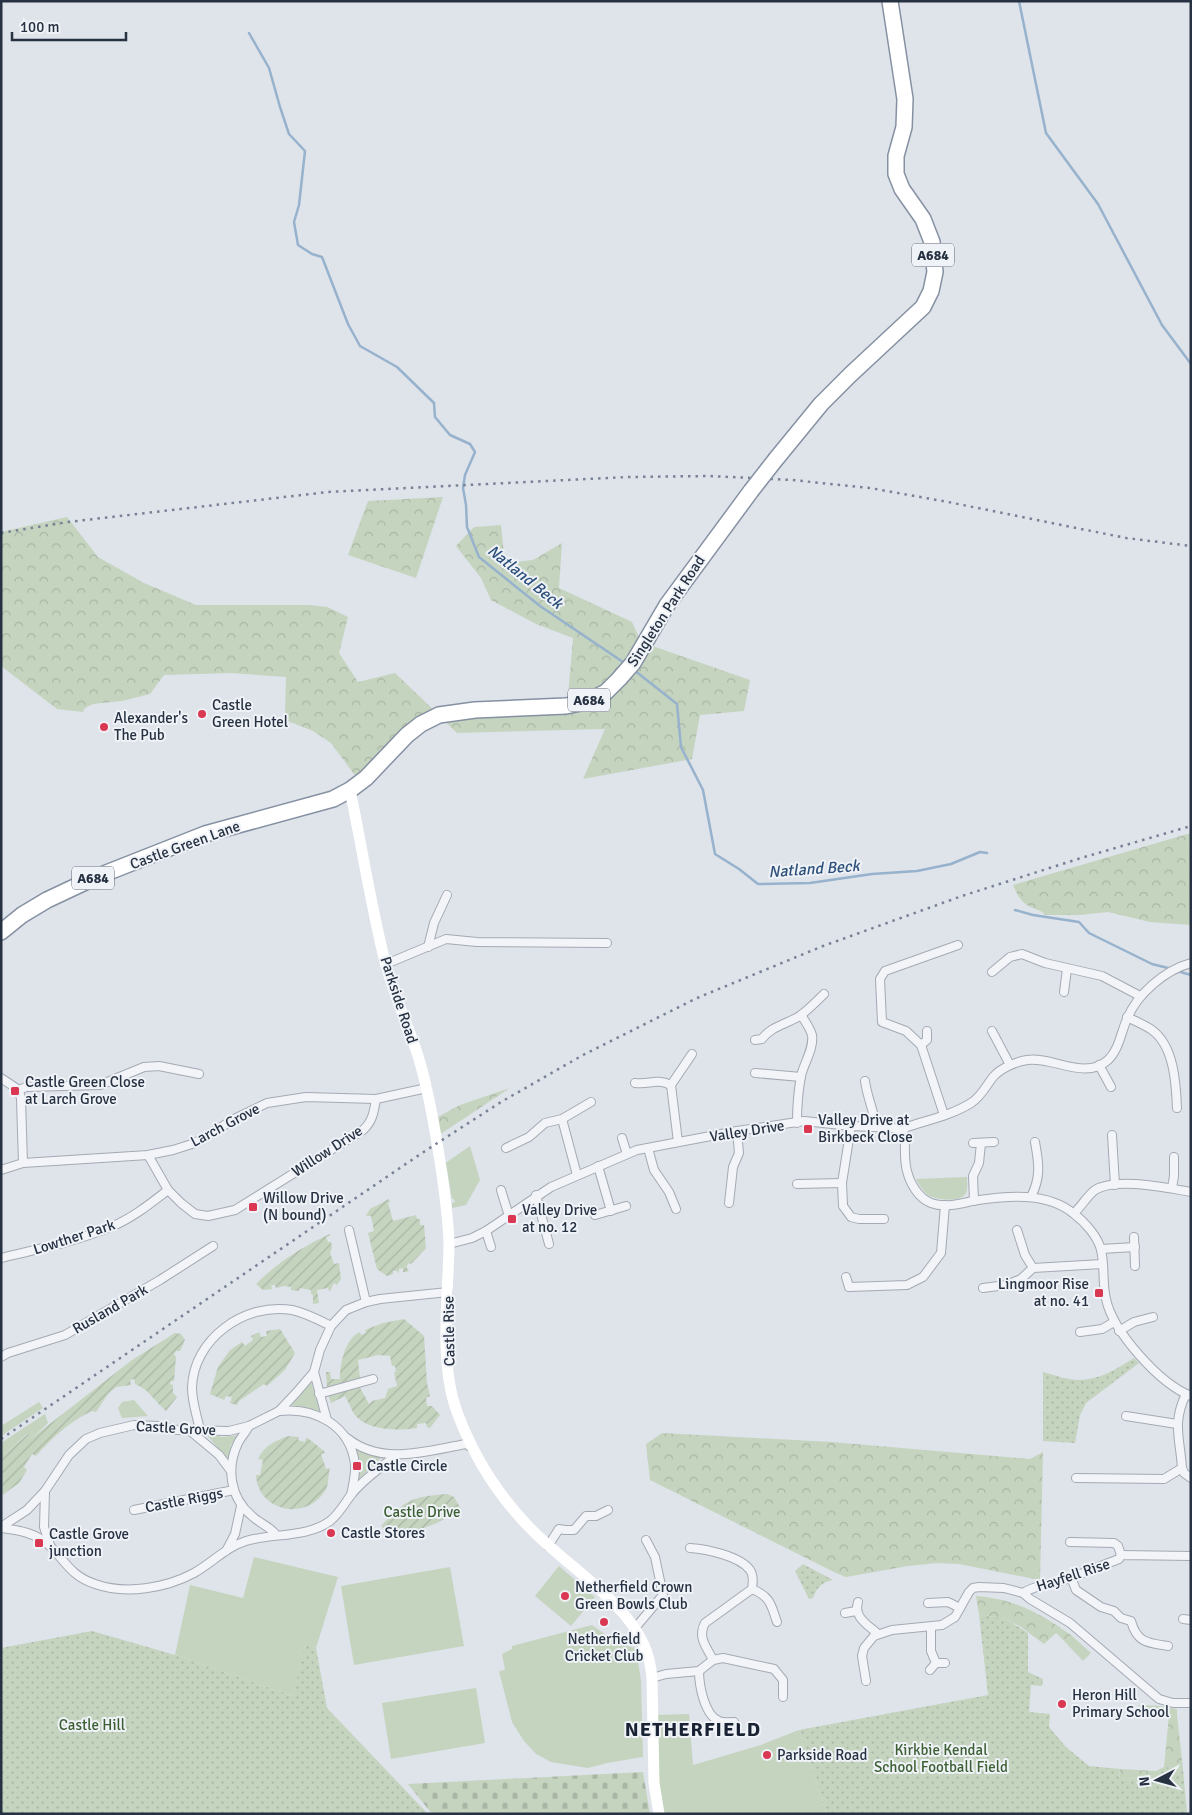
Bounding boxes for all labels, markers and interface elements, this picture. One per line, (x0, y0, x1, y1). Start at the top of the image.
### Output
scale bar (12, 10, 126, 42)
text: 100 m (20, 18, 60, 36)
road number: A684 (912, 244, 954, 266)
water label: Natland Beck (483, 541, 568, 615)
street label: Singleton Park Road (623, 552, 709, 670)
road number: A684 (568, 688, 610, 712)
place label: Castle Green Hotel (212, 696, 288, 731)
marker: Castle Green Hotel (196, 708, 208, 720)
place label: Alexander's The Pub (114, 709, 188, 744)
marker: Alexander's The Pub (98, 721, 110, 733)
street label: Castle Green Lane (128, 817, 242, 873)
water label: Natland Beck (768, 856, 862, 882)
road number: A684 (72, 866, 114, 890)
street label: Parkside Road (376, 954, 422, 1046)
place label: Castle Green Close at Larch Grove (25, 1073, 145, 1108)
marker: Castle Green Close at Larch Grove (9, 1085, 21, 1097)
street label: Larch Grove (187, 1099, 263, 1151)
place label: Valley Drive at Birkbeck Close (818, 1111, 913, 1146)
street label: Valley Drive (708, 1116, 786, 1146)
street label: Willow Drive (288, 1121, 366, 1181)
marker: Valley Drive at Birkbeck Close (802, 1123, 814, 1135)
place label: Willow Drive (N bound) (263, 1189, 344, 1224)
marker: Willow Drive (N bound) (247, 1201, 259, 1213)
place label: Valley Drive at no. 12 (522, 1201, 597, 1236)
marker: Valley Drive at no. 12 (506, 1213, 518, 1225)
street label: Lowther Park (31, 1215, 118, 1259)
place label: Lingmoor Rise at no. 41 (998, 1275, 1089, 1310)
street label: Rusland Park (69, 1280, 151, 1338)
marker: Lingmoor Rise at no. 41 (1093, 1287, 1105, 1299)
street label: Castle Rise (439, 1296, 459, 1366)
street label: Castle Grove (136, 1417, 216, 1439)
place label: Castle Circle (367, 1457, 448, 1475)
marker: Castle Circle (351, 1460, 363, 1472)
street label: Castle Riggs (144, 1484, 225, 1516)
park label: Castle Drive (384, 1503, 460, 1521)
place label: Castle Stores (341, 1524, 425, 1542)
place label: Castle Grove junction (49, 1525, 129, 1560)
marker: Castle Stores (325, 1527, 337, 1539)
marker: Castle Grove junction (33, 1537, 45, 1549)
street label: Hayfell Rise (1034, 1555, 1112, 1595)
place label: Netherfield Crown Green Bowls Club (575, 1578, 692, 1613)
marker: Netherfield Crown Green Bowls Club (559, 1590, 571, 1602)
marker: Netherfield Cricket Club (598, 1616, 610, 1628)
place label: Netherfield Cricket Club (565, 1630, 643, 1665)
place label: Heron Hill Primary School (1072, 1686, 1169, 1721)
marker: Heron Hill Primary School (1056, 1698, 1068, 1710)
park label: Castle Hill (59, 1716, 125, 1734)
district label: NETHERFIELD (625, 1717, 761, 1742)
park label: Kirkbie Kendal School Football Field (874, 1741, 1008, 1776)
place label: Parkside Road (777, 1746, 867, 1764)
marker: Parkside Road (761, 1749, 773, 1761)
north arrow (1132, 1755, 1182, 1805)
text: N (1136, 1776, 1154, 1787)

